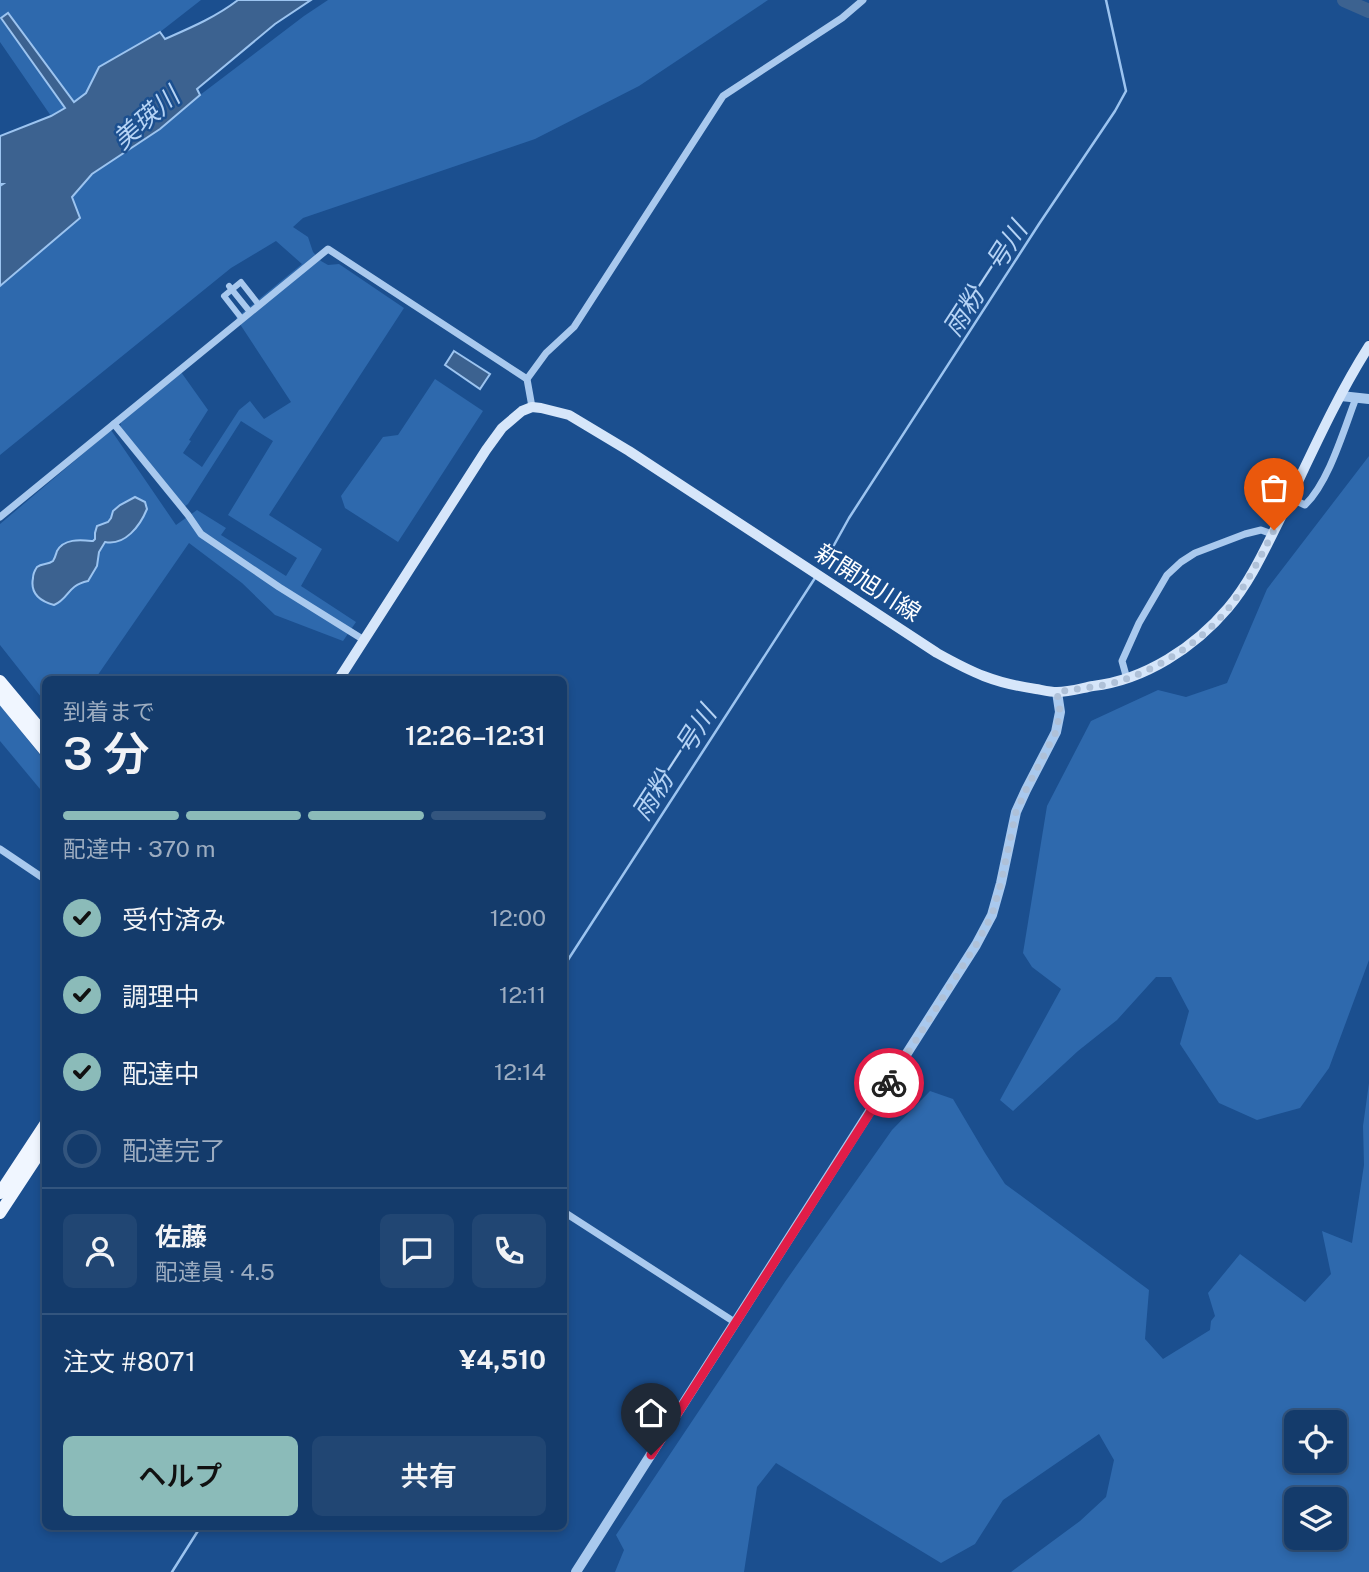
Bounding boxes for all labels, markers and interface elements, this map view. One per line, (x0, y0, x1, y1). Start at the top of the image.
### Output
water label: 美瑛川 (106, 78, 188, 155)
water label: 雨粉一号川 (936, 213, 1035, 342)
pin (1244, 458, 1304, 530)
icon: bag (1255, 469, 1293, 507)
street label: 新開旭川線 (811, 538, 926, 627)
water label: 雨粉一号川 (625, 697, 724, 826)
text: 到着まで (63, 698, 155, 725)
text: 12:26–12:31 (405, 720, 546, 751)
text: 3 分 (63, 726, 150, 780)
text: 配達中 · 370 m (63, 835, 215, 862)
icon: check (63, 899, 101, 937)
text: 受付済み (122, 904, 226, 935)
text: 12:00 (490, 904, 546, 931)
icon: check (63, 976, 101, 1014)
text: 調理中 (122, 981, 200, 1012)
text: 12:11 (499, 981, 546, 1008)
courier (854, 1048, 924, 1118)
icon: check (63, 1053, 101, 1091)
text: 配達中 (122, 1058, 200, 1089)
text: 12:14 (494, 1058, 546, 1085)
icon: bike (870, 1064, 908, 1102)
text: 配達完了 (122, 1135, 226, 1166)
button: person (63, 1214, 137, 1288)
button: chat (380, 1214, 454, 1288)
button: phone (472, 1214, 546, 1288)
text: 佐藤 (155, 1221, 207, 1252)
text: 配達員 · 4.5 (155, 1258, 275, 1285)
text: ¥4,510 (459, 1344, 546, 1375)
text: 注文 #8071 (63, 1346, 196, 1377)
pin (621, 1383, 681, 1455)
icon: home (632, 1394, 670, 1432)
map controls (1284, 1410, 1347, 1550)
button: locate (1284, 1410, 1347, 1473)
button: ヘルプ (63, 1436, 298, 1516)
button: 共有 (312, 1436, 546, 1516)
button: layers (1284, 1487, 1347, 1550)

